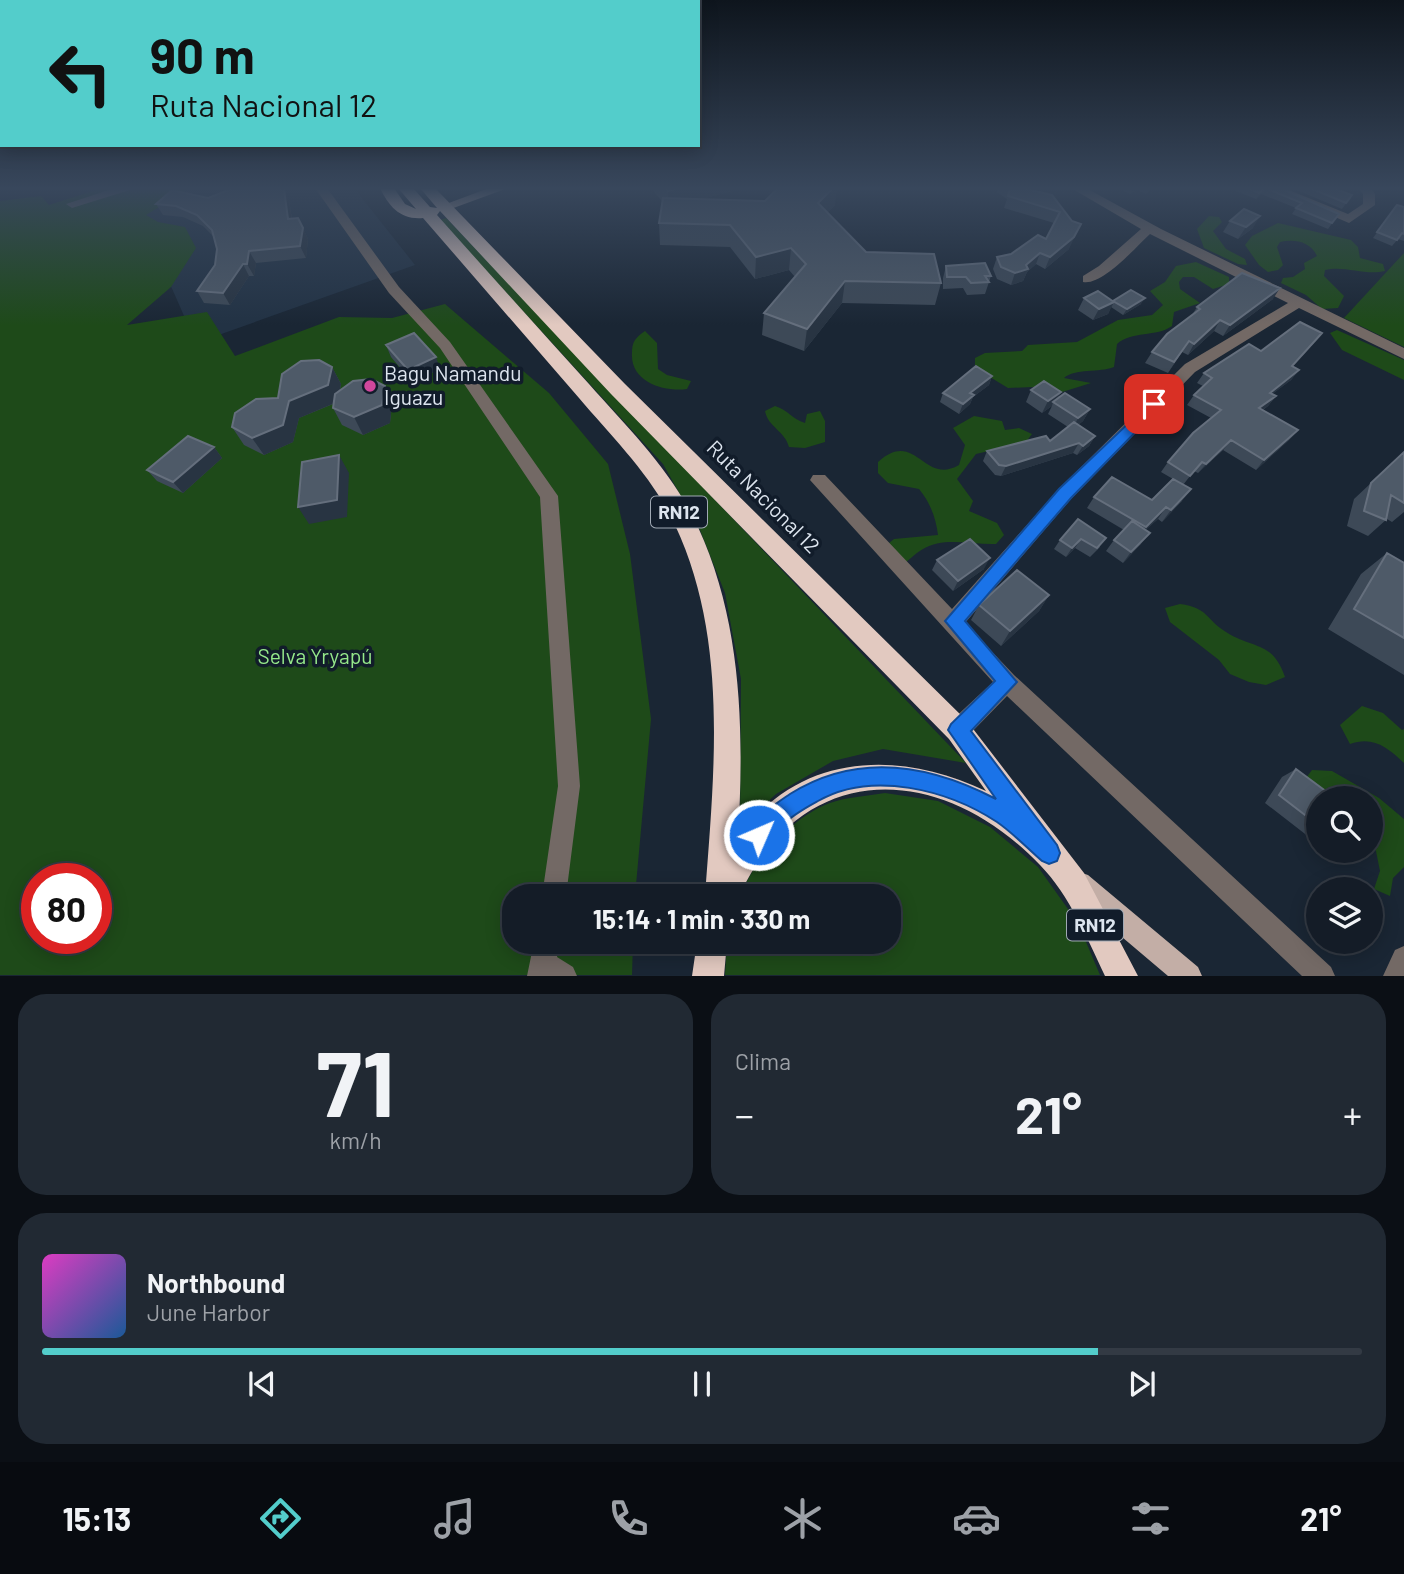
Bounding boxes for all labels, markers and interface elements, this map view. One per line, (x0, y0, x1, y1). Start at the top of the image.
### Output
text: 90 m (150, 25, 255, 84)
icon: left (35, 28, 126, 119)
text: Ruta Nacional 12 (150, 85, 377, 123)
place label: Bagu Namandu Iguazu (384, 360, 521, 409)
pin (1124, 374, 1184, 434)
marker: Bagu Namandu Iguazu (362, 378, 378, 394)
icon: arrive (1135, 385, 1173, 423)
street label: Ruta Nacional 12 (703, 434, 826, 557)
road number: RN12 (651, 496, 707, 527)
park label: Selva Yryapú (257, 643, 373, 668)
map controls (1306, 786, 1383, 954)
button: search (1306, 786, 1383, 863)
position arrow (722, 798, 796, 872)
speed limit sign: 80 (21, 863, 112, 954)
button: layers (1306, 877, 1383, 954)
text: 15:14 · 1 min · 330 m (593, 903, 810, 934)
road number: RN12 (1067, 909, 1123, 940)
text: 71 (317, 1026, 395, 1135)
text: Clima (735, 1047, 791, 1075)
text: 21° (1015, 1082, 1082, 1144)
text: − (735, 1091, 754, 1137)
text: + (1343, 1091, 1362, 1137)
text: km/h (329, 1126, 382, 1154)
text: Northbound (147, 1267, 285, 1298)
text: June Harbor (147, 1298, 270, 1326)
icon: previous (243, 1365, 281, 1403)
icon: pause (683, 1365, 721, 1403)
icon: next (1123, 1365, 1161, 1403)
icon: directions (256, 1494, 305, 1543)
icon: music (430, 1494, 479, 1543)
icon: phone (604, 1494, 653, 1543)
icon: climate (778, 1494, 827, 1543)
icon: car (952, 1494, 1001, 1543)
icon: filters (1126, 1494, 1175, 1543)
text: 15:13 (63, 1499, 131, 1537)
text: 21° (1300, 1499, 1341, 1537)

